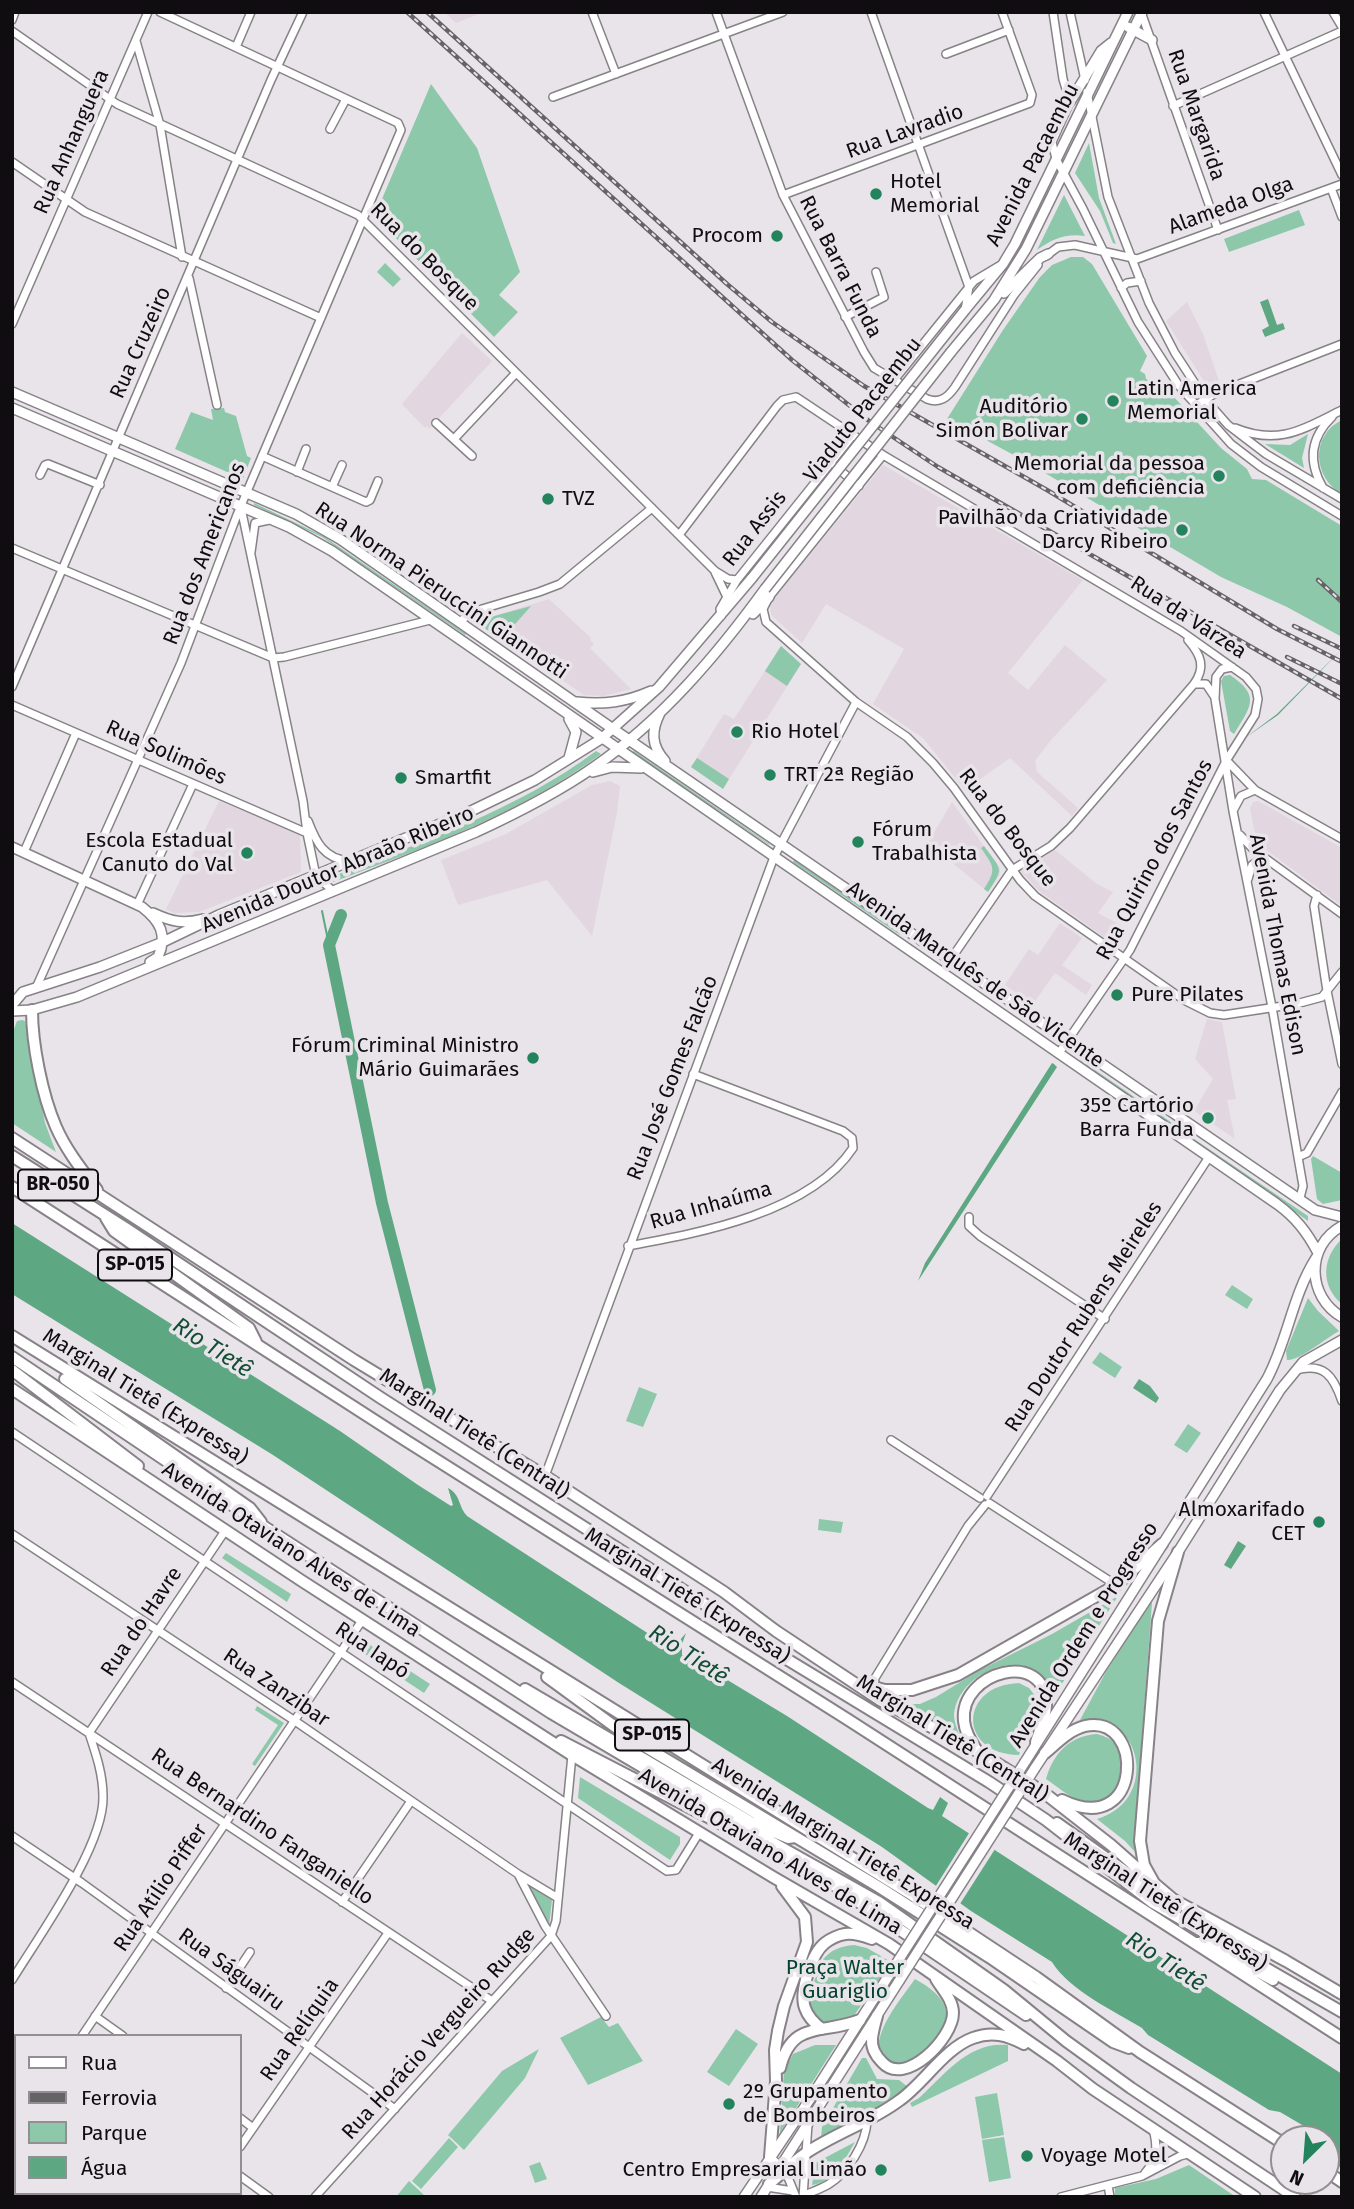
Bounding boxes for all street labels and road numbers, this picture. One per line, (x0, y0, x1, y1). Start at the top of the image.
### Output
street label: Rua Margarida (1162, 46, 1230, 184)
street label: Rua Anhanguera (29, 66, 115, 218)
street label: Avenida Pacaembu (981, 79, 1085, 251)
street label: Rua Lavradio (843, 99, 967, 165)
street label: Alameda Olga (1165, 172, 1297, 240)
street label: Rua Barra Funda (793, 192, 887, 342)
street label: Rua do Bosque (364, 197, 484, 317)
street label: Rua Cruzeiro (105, 283, 177, 403)
street label: Viaduto Pacaembu (799, 333, 927, 487)
street label: Rua dos Americanos (159, 459, 251, 649)
street label: Rua Assis (718, 486, 792, 572)
street label: Rua Norma Pieruccini Giannotti (310, 497, 572, 685)
street label: Rua da Várzea (1125, 571, 1251, 665)
street label: Rua Solimões (102, 715, 230, 791)
street label: Rua Quirino dos Santos (1091, 755, 1219, 965)
street label: Rua do Bosque (953, 764, 1061, 892)
street label: Avenida Doutor Abraão Ribeiro (198, 801, 478, 939)
street label: Avenida Thomas Edison (1243, 832, 1311, 1058)
street label: Avenida Marquês de São Vicente (842, 876, 1108, 1074)
street label: Rua José Gomes Falcão (622, 972, 724, 1184)
road number: BR-050 (18, 1170, 98, 1200)
street label: Rua Inhaúma (647, 1177, 775, 1235)
street label: Rua Doutor Rubens Meireles (1000, 1197, 1168, 1437)
road number: SP-015 (98, 1250, 172, 1280)
street label: Marginal Tietê (Expressa) (38, 1323, 252, 1471)
street label: Marginal Tietê (Central) (374, 1363, 574, 1505)
street label: Avenida Otaviano Alves de Lima (157, 1457, 425, 1643)
street label: Avenida Ordem e Progresso (1004, 1518, 1164, 1752)
street label: Marginal Tietê (Expressa) (580, 1522, 794, 1670)
street label: Rua do Havre (96, 1562, 188, 1682)
street label: Rua Iapó (330, 1617, 414, 1685)
street label: Rua Zanzibar (218, 1643, 334, 1733)
street label: Marginal Tietê (Central) (852, 1670, 1052, 1808)
road number: SP-015 (615, 1720, 689, 1750)
street label: Rua Bernardino Fanganiello (146, 1743, 378, 1911)
street label: Avenida Marginal Tietê Expressa (707, 1752, 979, 1936)
street label: Avenida Otaviano Alves de Lima (634, 1763, 906, 1941)
street label: Rua Atílio Piffer (109, 1819, 213, 1957)
street label: Marginal Tietê (Expressa) (1059, 1827, 1271, 1977)
street label: Rua Ságuairu (173, 1923, 289, 2017)
street label: Rua Horácio Vergueiro Rudge (337, 1923, 541, 2145)
street label: Rua Relíquia (255, 1974, 345, 2086)

